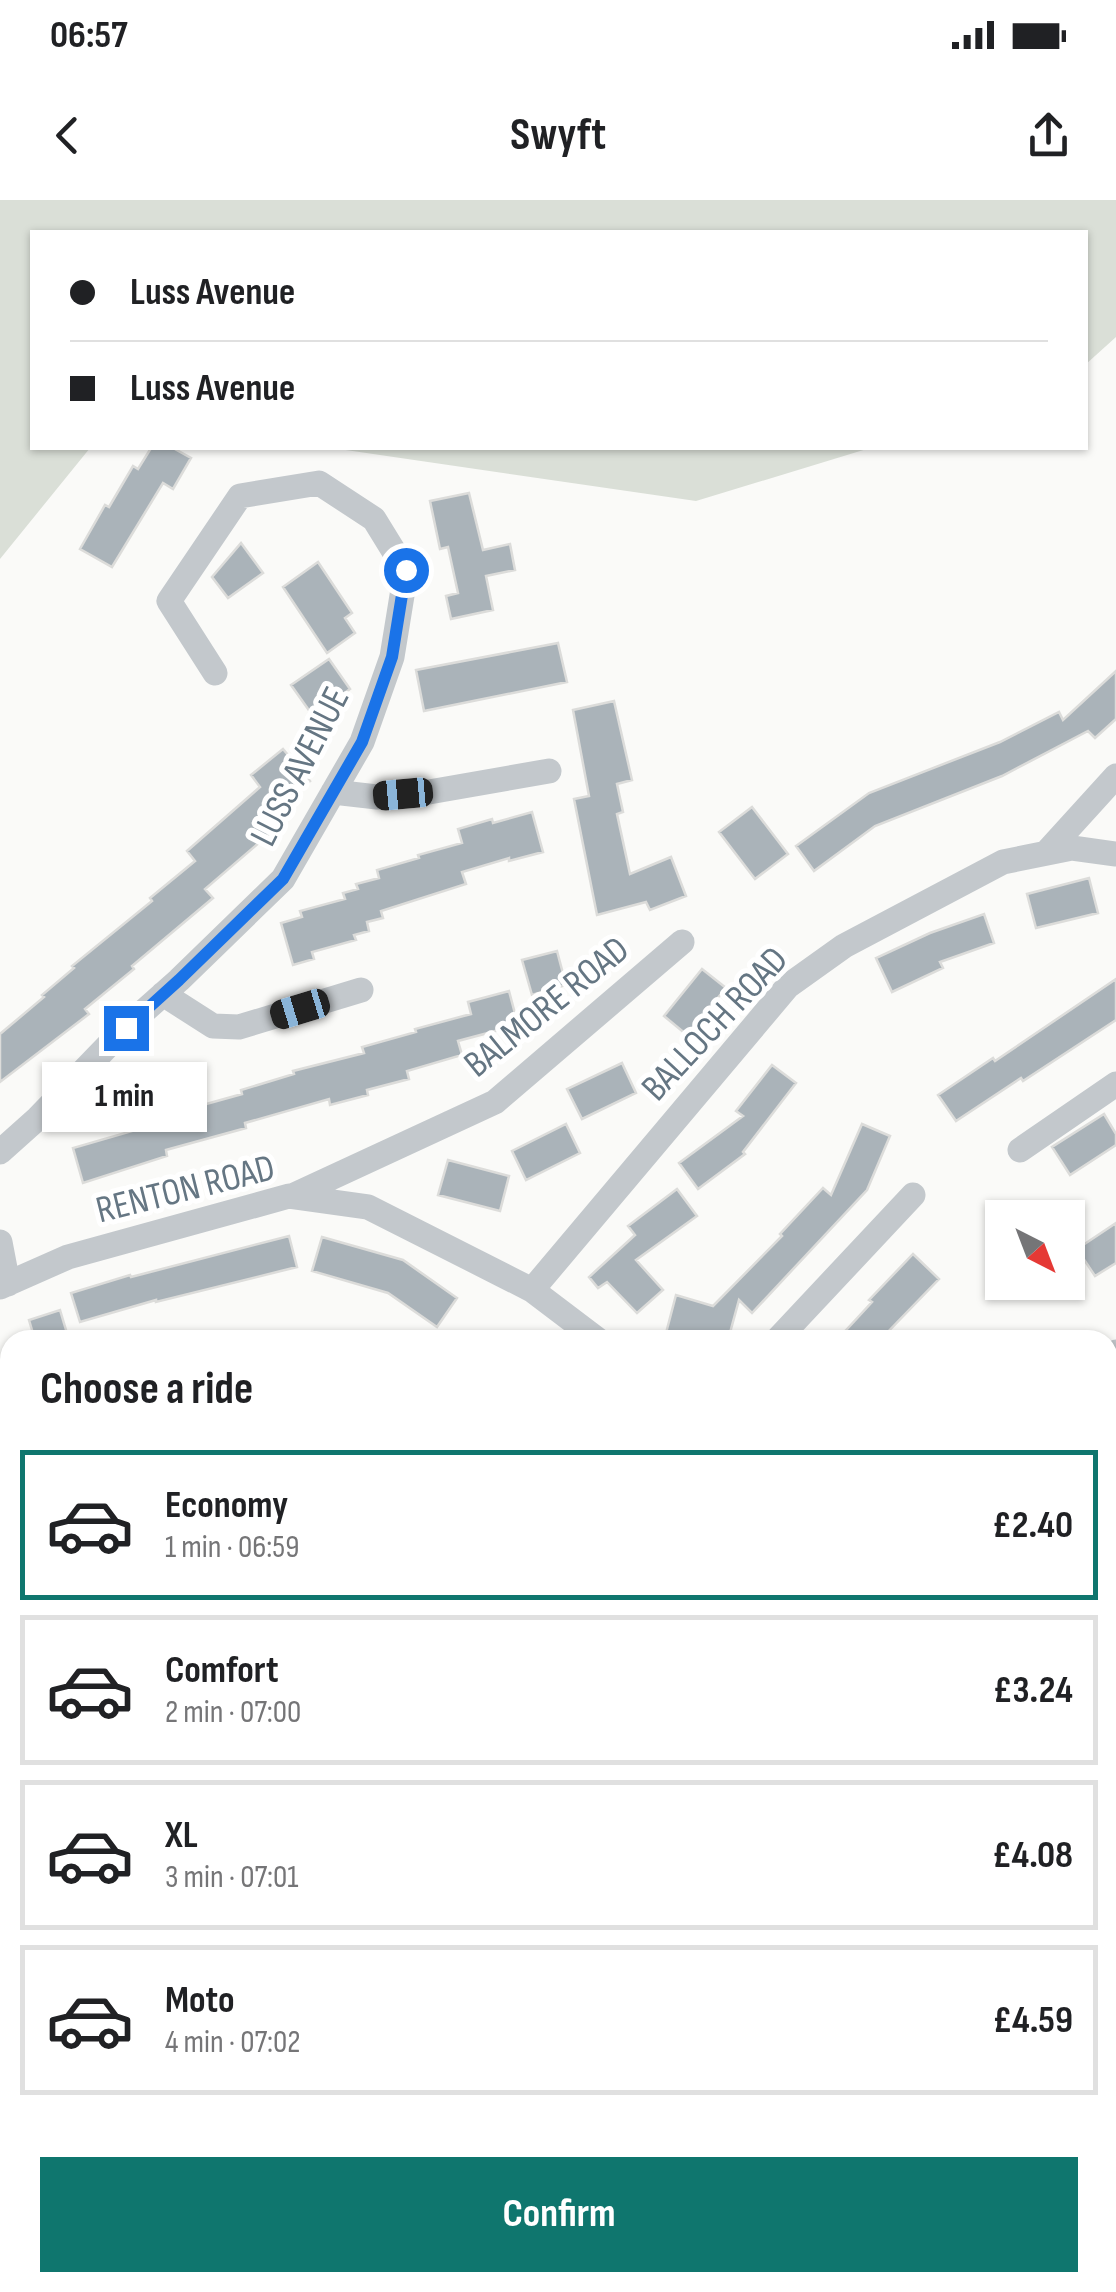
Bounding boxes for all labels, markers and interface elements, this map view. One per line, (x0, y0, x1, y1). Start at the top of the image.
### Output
text: 06:57 (50, 13, 128, 58)
icon: back (40, 108, 95, 163)
text: Swyft (510, 108, 606, 163)
icon: share (1021, 108, 1076, 163)
text: Luss Avenue (130, 270, 295, 315)
text: Luss Avenue (130, 366, 295, 411)
route start (384, 548, 429, 593)
street label: LUSS AVENUE (241, 680, 359, 854)
car (372, 776, 434, 812)
street label: BALMORE ROAD (456, 927, 638, 1087)
street label: BALLOCH ROAD (633, 938, 798, 1110)
car (267, 986, 333, 1032)
route end (104, 1006, 149, 1051)
callout: 1 min (44, 1063, 208, 1133)
text: 1 min (95, 1077, 154, 1116)
street label: RENTON ROAD (91, 1146, 279, 1233)
north arrow (985, 1200, 1085, 1300)
map controls (985, 1200, 1085, 1300)
text: Choose a ride (40, 1362, 253, 1417)
icon: car (45, 1480, 135, 1570)
text: Economy (165, 1483, 288, 1528)
text: £2.40 (992, 1503, 1073, 1548)
text: 1 min · 06:59 (165, 1528, 299, 1567)
icon: car (45, 1645, 135, 1735)
text: Comfort (165, 1648, 279, 1693)
text: £3.24 (993, 1668, 1073, 1713)
text: 2 min · 07:00 (165, 1693, 301, 1732)
icon: car (45, 1810, 135, 1900)
text: XL (165, 1813, 198, 1858)
text: £4.08 (992, 1833, 1073, 1878)
text: 3 min · 07:01 (165, 1858, 299, 1897)
icon: car (45, 1975, 135, 2065)
text: Moto (165, 1978, 235, 2023)
text: £4.59 (993, 1998, 1073, 2043)
text: 4 min · 07:02 (165, 2023, 300, 2062)
button: Confirm (40, 2157, 1078, 2272)

